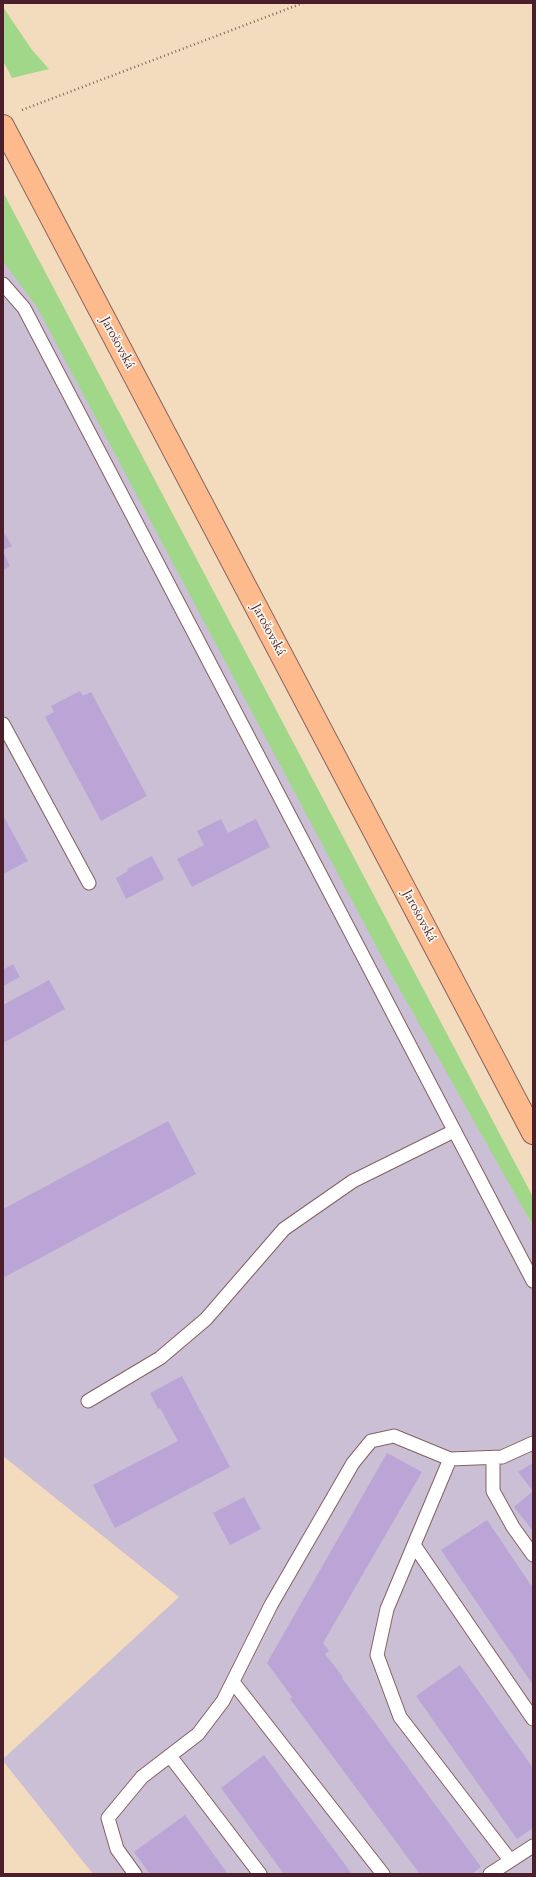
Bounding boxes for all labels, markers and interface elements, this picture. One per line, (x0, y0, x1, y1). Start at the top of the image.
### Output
street label: Jarošovská (97, 314, 137, 372)
street label: Jarošovská (248, 601, 288, 659)
street label: Jarošovská (399, 887, 439, 945)

